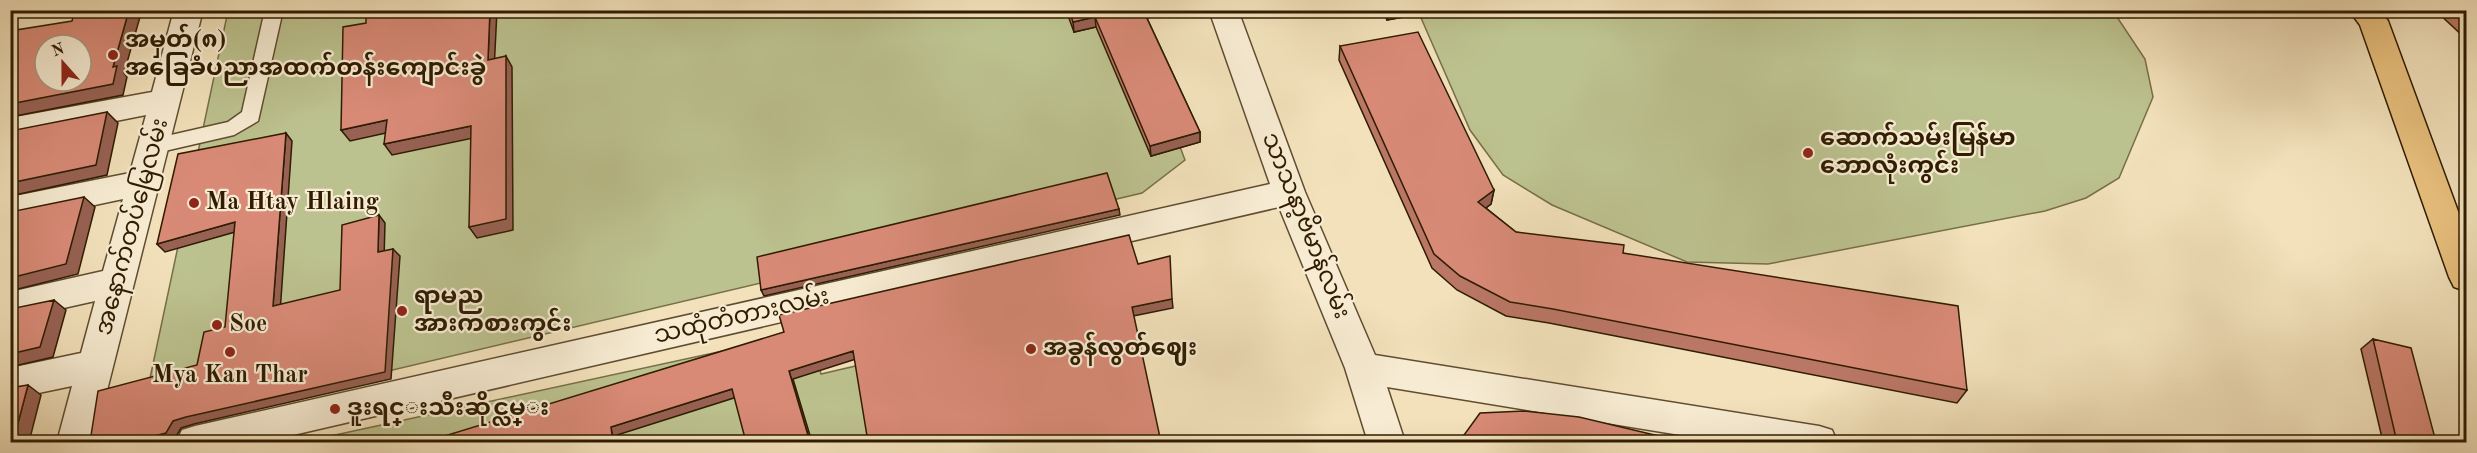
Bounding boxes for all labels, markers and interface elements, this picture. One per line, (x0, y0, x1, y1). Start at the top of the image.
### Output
place label: အမှတ်(၈) အခြေခံပညာအထက်တန်းကျောင်းခွဲ (125, 23, 486, 87)
north arrow (33, 33, 93, 93)
text: N (50, 41, 68, 61)
marker: အမှတ်(၈) အခြေခံပညာအထက်တန်းကျောင်းခွဲ (106, 48, 120, 62)
street label: အနောက်တပ်မြေလမ်း (87, 114, 178, 339)
place label: ဆောက်သမ်းမြန်မာ ဘောလုံးကွင်း (1820, 121, 2016, 184)
street label: သာသနာ့ဗိမာန်လမ်း (1252, 127, 1359, 324)
marker: ဆောက်သမ်းမြန်မာ ဘောလုံးကွင်း (1801, 146, 1815, 160)
place label: Ma Htay Hlaing (206, 191, 379, 215)
marker: Ma Htay Hlaing (187, 196, 201, 210)
street label: သထုံတံတားလမ်း (651, 279, 833, 354)
place label: ရာမည အားကစားကွင်း (414, 285, 571, 341)
marker: ရာမည အားကစားကွင်း (395, 304, 409, 318)
place label: Soe (229, 313, 267, 337)
marker: Soe (210, 318, 224, 332)
place label: အခွန်လွတ်ဈေး (1043, 331, 1197, 366)
marker: အခွန်လွတ်ဈေး (1024, 342, 1038, 356)
marker: Mya Kan Thar (223, 345, 237, 359)
place label: Mya Kan Thar (152, 364, 308, 388)
place label: ဒူးရင္းသီးဆိုင္လမ္း (347, 391, 549, 426)
marker: ဒူးရင္းသီးဆိုင္လမ္း (328, 402, 342, 416)

